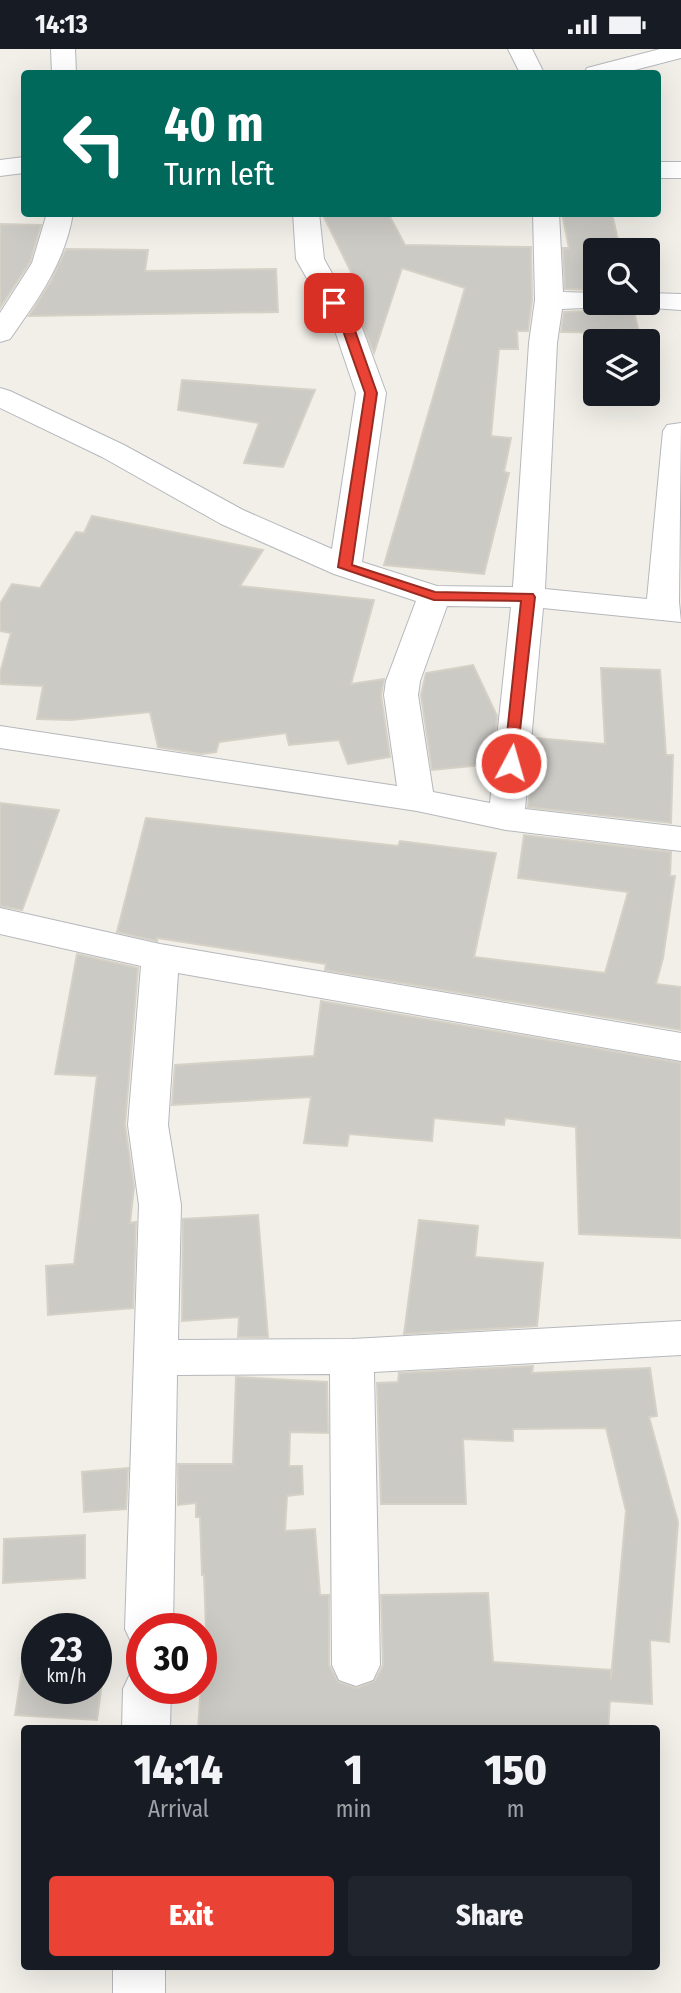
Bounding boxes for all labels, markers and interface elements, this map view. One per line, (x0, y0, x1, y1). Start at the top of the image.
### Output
text: 14:13 (35, 9, 88, 40)
text: 40 m (164, 95, 264, 154)
icon: left (49, 98, 140, 189)
text: Turn left (164, 155, 274, 193)
map controls (583, 238, 660, 406)
button: search (583, 238, 660, 315)
pin (304, 273, 364, 333)
icon: arrive (315, 284, 353, 322)
button: layers (583, 329, 660, 406)
position arrow (474, 726, 548, 800)
speed limit sign: 30 (126, 1613, 217, 1704)
text: 23 (50, 1628, 83, 1670)
text: km/h (46, 1665, 87, 1687)
text: 14:14 (134, 1745, 223, 1795)
text: 1 (345, 1745, 363, 1795)
text: 150 (484, 1745, 547, 1795)
text: Arrival (148, 1795, 209, 1823)
text: min (336, 1795, 371, 1823)
text: m (507, 1795, 525, 1823)
button: Exit (49, 1876, 334, 1956)
button: Share (348, 1876, 632, 1956)

